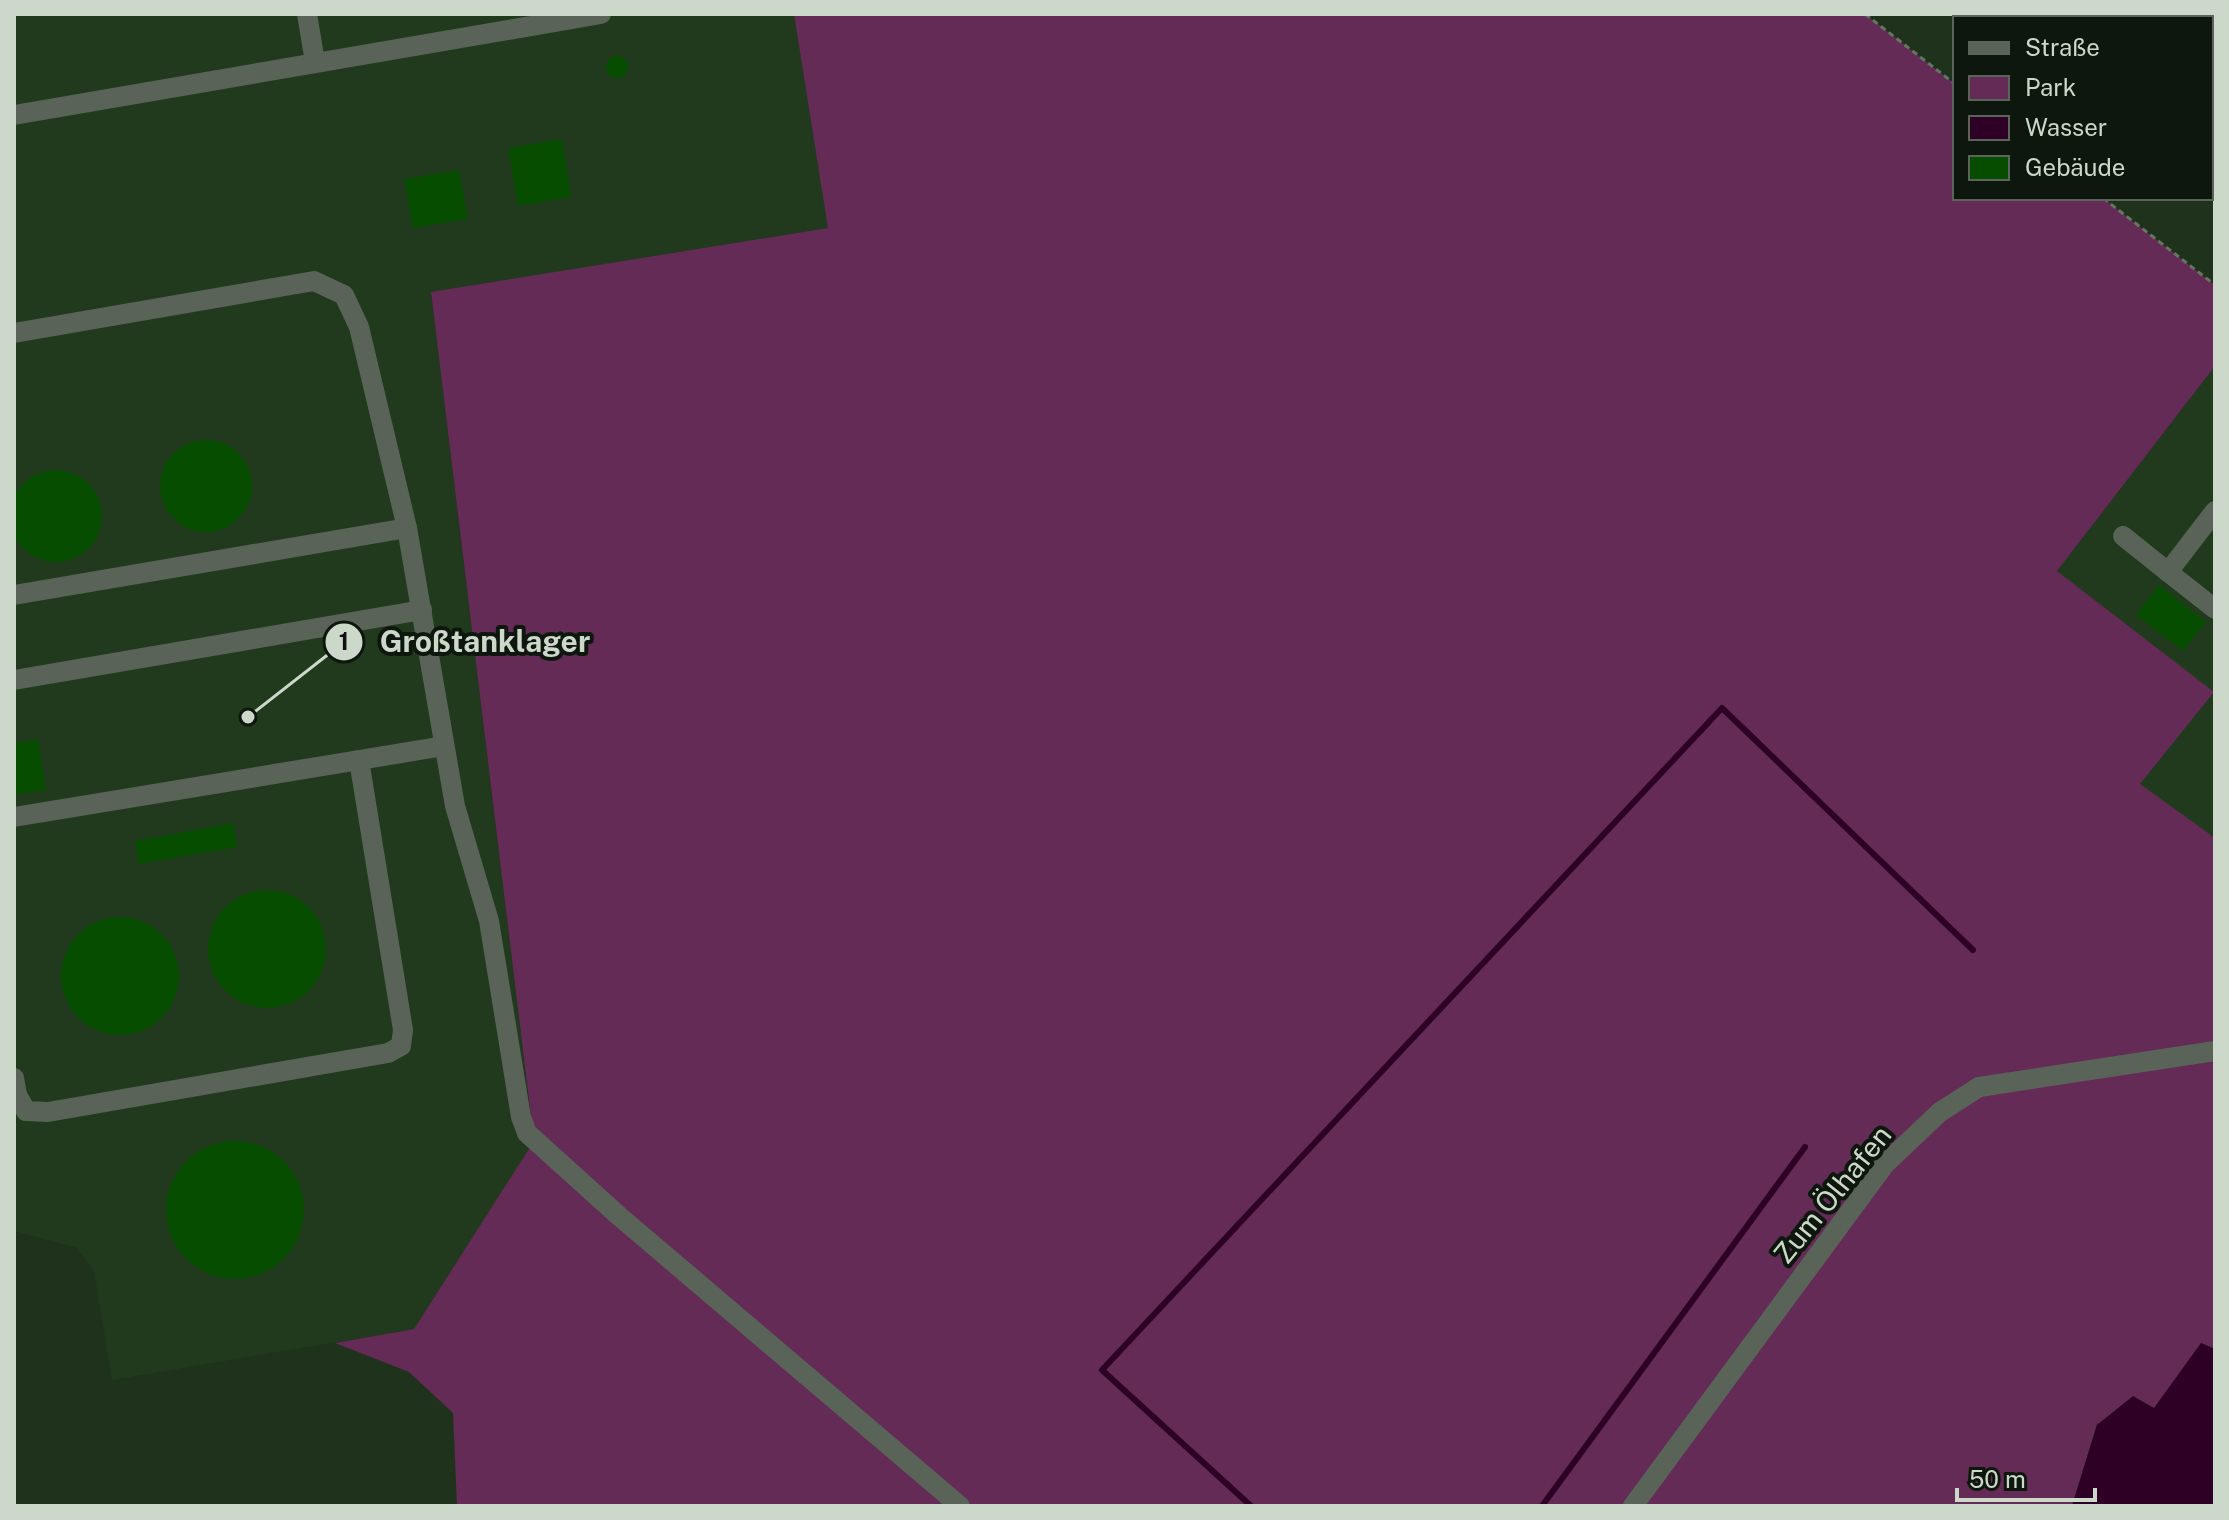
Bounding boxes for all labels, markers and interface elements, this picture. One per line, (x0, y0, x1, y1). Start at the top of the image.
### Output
legend (1953, 16, 2213, 200)
text: Straße (2025, 33, 2100, 61)
text: Park (2025, 73, 2076, 101)
text: Wasser (2025, 113, 2107, 141)
text: Gebäude (2025, 153, 2125, 181)
callout: Großtanklager (324, 615, 607, 669)
text: Großtanklager (380, 623, 590, 659)
text: 1 (339, 627, 349, 655)
street label: Zum Ölhafen (1766, 1118, 1898, 1270)
scale bar (1957, 1452, 2095, 1502)
text: 50 m (1969, 1465, 2026, 1493)

